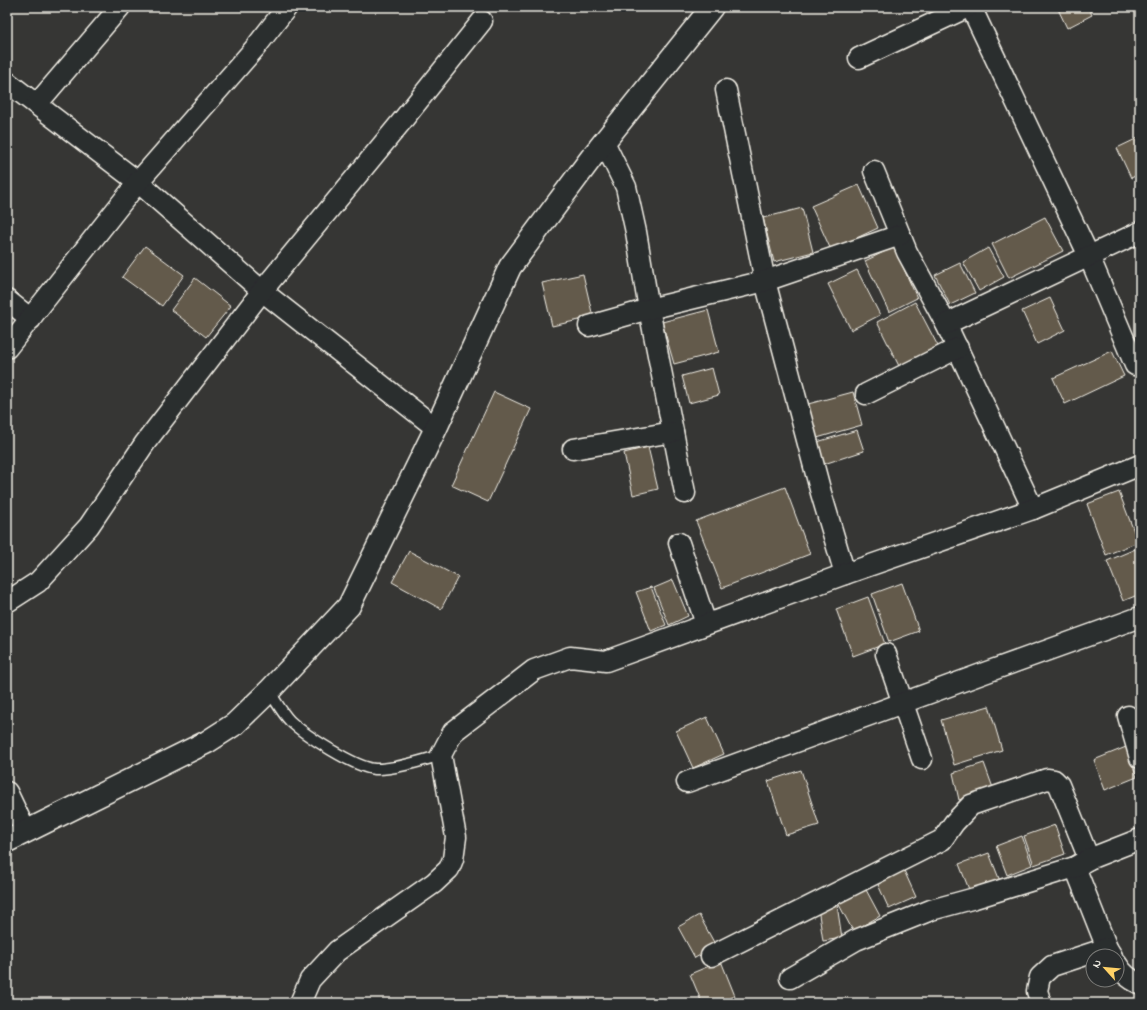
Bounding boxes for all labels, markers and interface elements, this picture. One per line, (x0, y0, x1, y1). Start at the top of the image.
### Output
north arrow (1085, 948, 1125, 988)
text: N (1088, 957, 1106, 971)

